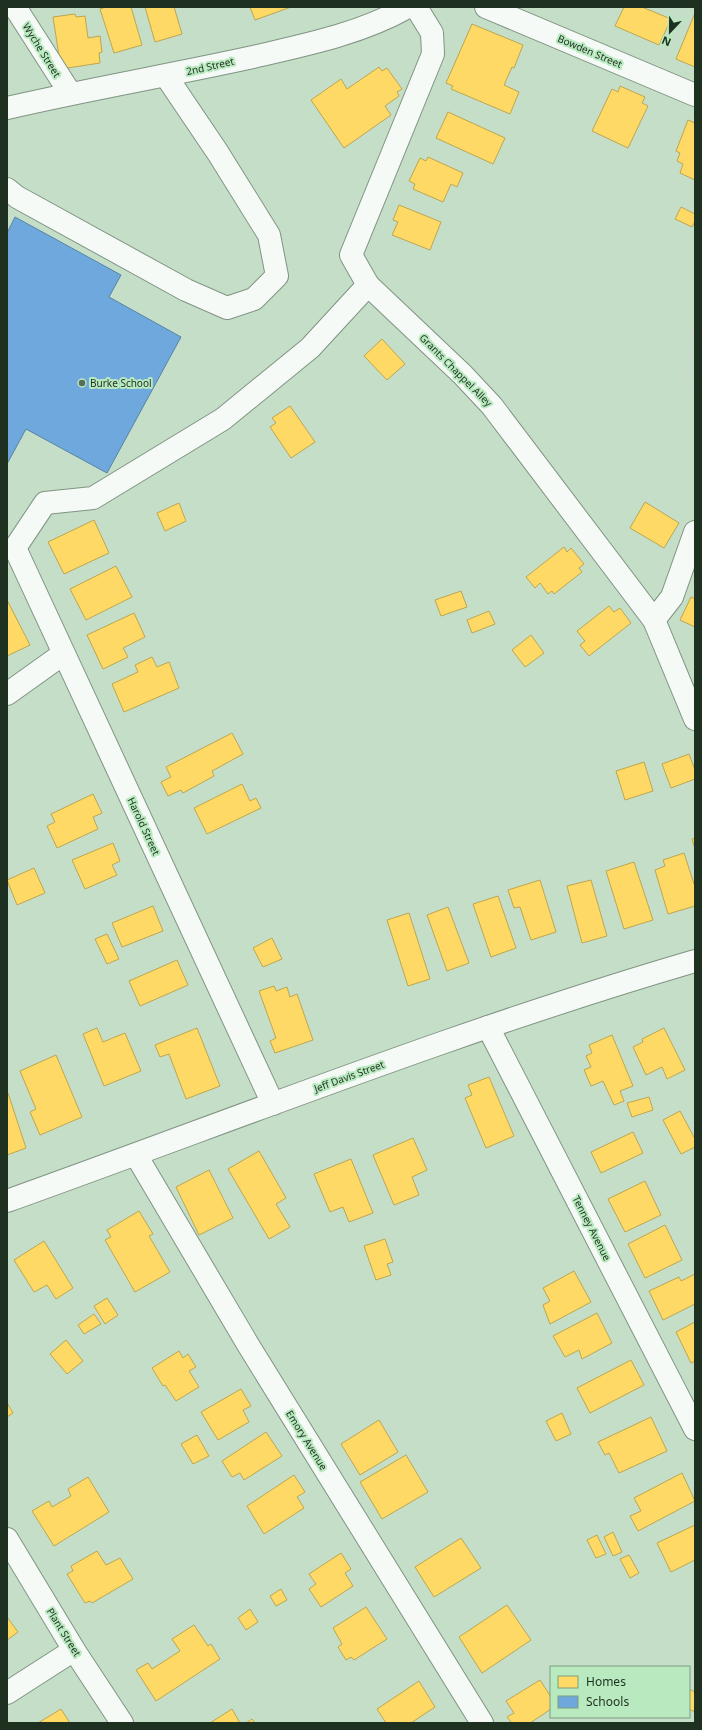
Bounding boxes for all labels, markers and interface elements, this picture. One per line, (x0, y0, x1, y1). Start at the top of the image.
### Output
north arrow (650, 12, 690, 52)
street label: Wyche Street (20, 20, 64, 80)
street label: Bowden Street (556, 31, 625, 71)
text: N (659, 33, 673, 50)
street label: 2nd Street (185, 54, 236, 78)
street label: Grants Chappel Alley (417, 331, 496, 410)
place label: Burke School (90, 376, 152, 390)
marker: Burke School (77, 378, 87, 388)
street label: Harold Street (125, 795, 164, 858)
street label: Jeff Davis Street (311, 1057, 386, 1096)
street label: Tenney Avenue (570, 1193, 615, 1263)
street label: Emory Avenue (283, 1407, 331, 1473)
street label: Plant Street (44, 1605, 85, 1659)
legend (550, 1666, 690, 1718)
text: Homes (586, 1673, 626, 1690)
text: Schools (586, 1693, 629, 1710)

